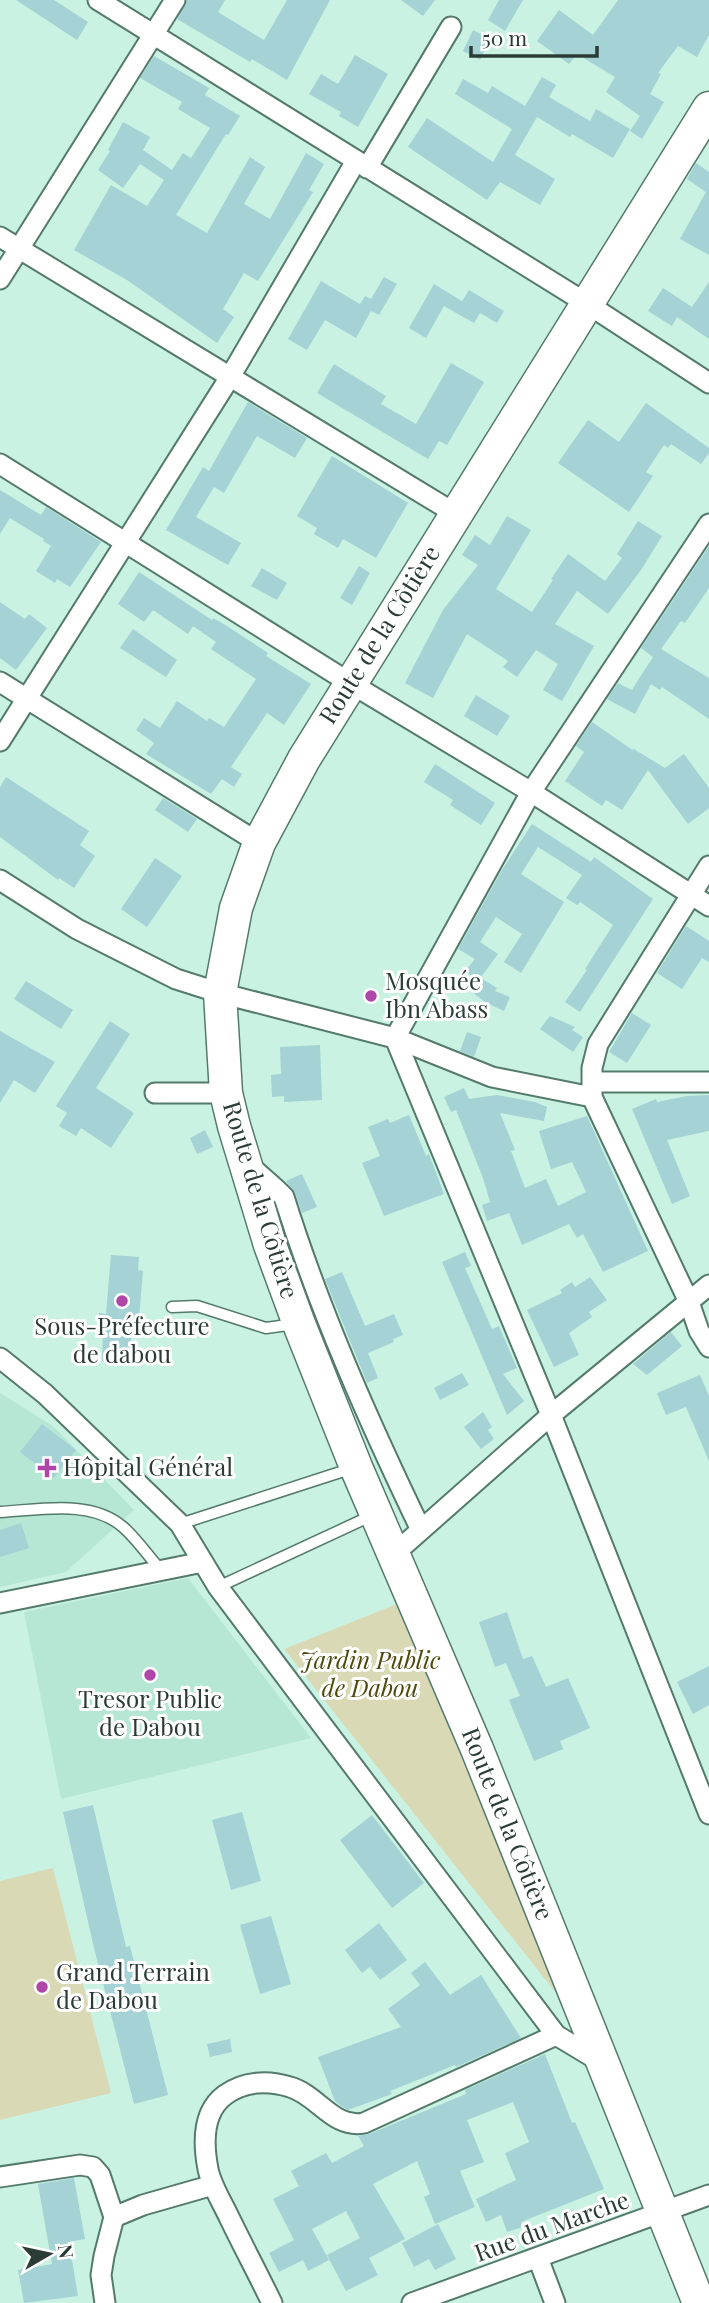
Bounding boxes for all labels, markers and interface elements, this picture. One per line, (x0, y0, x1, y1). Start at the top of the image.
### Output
scale bar (471, 14, 597, 58)
text: 50 m (482, 23, 528, 51)
street label: Route de la Côtière (310, 539, 446, 729)
place label: Mosquée Ibn Abass (385, 964, 488, 1024)
marker: Mosquée Ibn Abass (363, 988, 379, 1004)
street label: Route de la Côtière (217, 1097, 307, 1302)
marker: Sous-Préfecture de dabou (114, 1293, 130, 1309)
place label: Sous-Préfecture de dabou (34, 1309, 210, 1369)
place label: Hôpital Général (63, 1450, 233, 1482)
marker: Hôpital Général (37, 1458, 57, 1478)
park label: Jardin Public de Dabou (300, 1643, 441, 1703)
marker: Tresor Public de Dabou (142, 1667, 158, 1683)
place label: Tresor Public de Dabou (78, 1682, 222, 1742)
street label: Route de la Côtière (456, 1722, 562, 1924)
place label: Grand Terrain de Dabou (56, 1955, 210, 2015)
marker: Grand Terrain de Dabou (34, 1979, 50, 1995)
street label: Rue du Marche (470, 2182, 633, 2268)
north arrow (14, 2219, 84, 2289)
text: N (53, 2242, 81, 2260)

